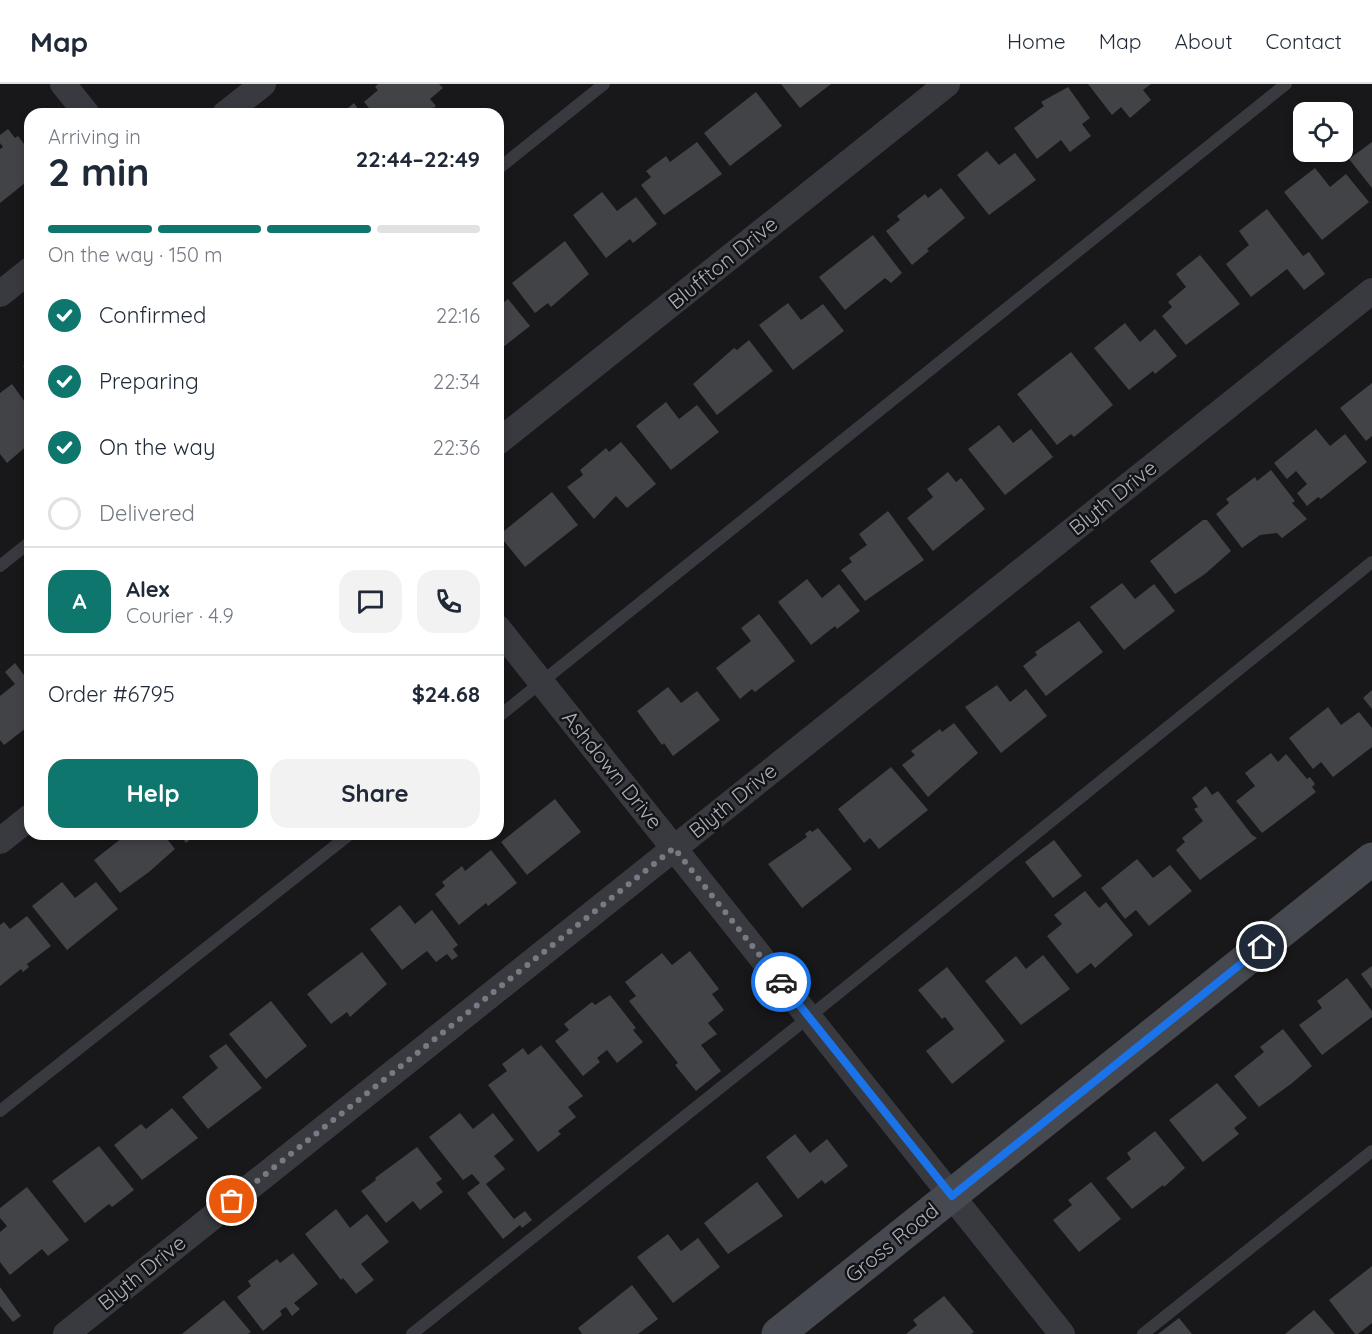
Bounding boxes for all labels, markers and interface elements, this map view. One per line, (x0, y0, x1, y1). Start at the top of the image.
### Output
text: Map (30, 24, 88, 59)
text: Home (1007, 28, 1066, 54)
text: Map (1099, 28, 1142, 54)
text: About (1175, 28, 1233, 54)
text: Contact (1266, 28, 1342, 54)
map controls (1293, 102, 1353, 162)
button: locate (1293, 102, 1353, 162)
text: Arriving in (48, 124, 141, 149)
text: 22:44–22:49 (356, 145, 480, 173)
text: 2 min (48, 147, 150, 196)
street label: Bluffton Drive (662, 210, 782, 314)
text: On the way · 150 m (48, 242, 223, 267)
icon: check (48, 299, 81, 332)
text: Confirmed (99, 301, 206, 329)
text: 22:16 (436, 303, 480, 328)
icon: check (48, 365, 81, 398)
text: Preparing (99, 367, 199, 395)
text: 22:34 (433, 369, 480, 394)
icon: check (48, 431, 81, 464)
text: On the way (99, 433, 215, 461)
text: 22:36 (433, 435, 480, 460)
street label: Blyth Drive (1063, 454, 1162, 540)
text: Delivered (99, 499, 195, 527)
button: chat (339, 570, 402, 633)
button: phone (417, 570, 480, 633)
text: Alex (126, 575, 169, 603)
text: A (72, 587, 87, 615)
text: Courier · 4.9 (126, 603, 234, 628)
text: Order #6795 (48, 680, 175, 708)
text: $24.68 (412, 680, 480, 708)
street label: Ashdown Drive (557, 705, 669, 834)
street label: Blyth Drive (683, 757, 782, 843)
button: Help (48, 759, 258, 828)
button: Share (270, 759, 480, 828)
pin (1236, 921, 1287, 972)
icon: home (1245, 930, 1278, 963)
courier (751, 952, 811, 1012)
icon: car (765, 966, 798, 999)
pin (206, 1175, 257, 1226)
icon: bag (215, 1184, 248, 1217)
street label: Gross Road (839, 1197, 943, 1288)
street label: Blyth Drive (92, 1229, 191, 1315)

